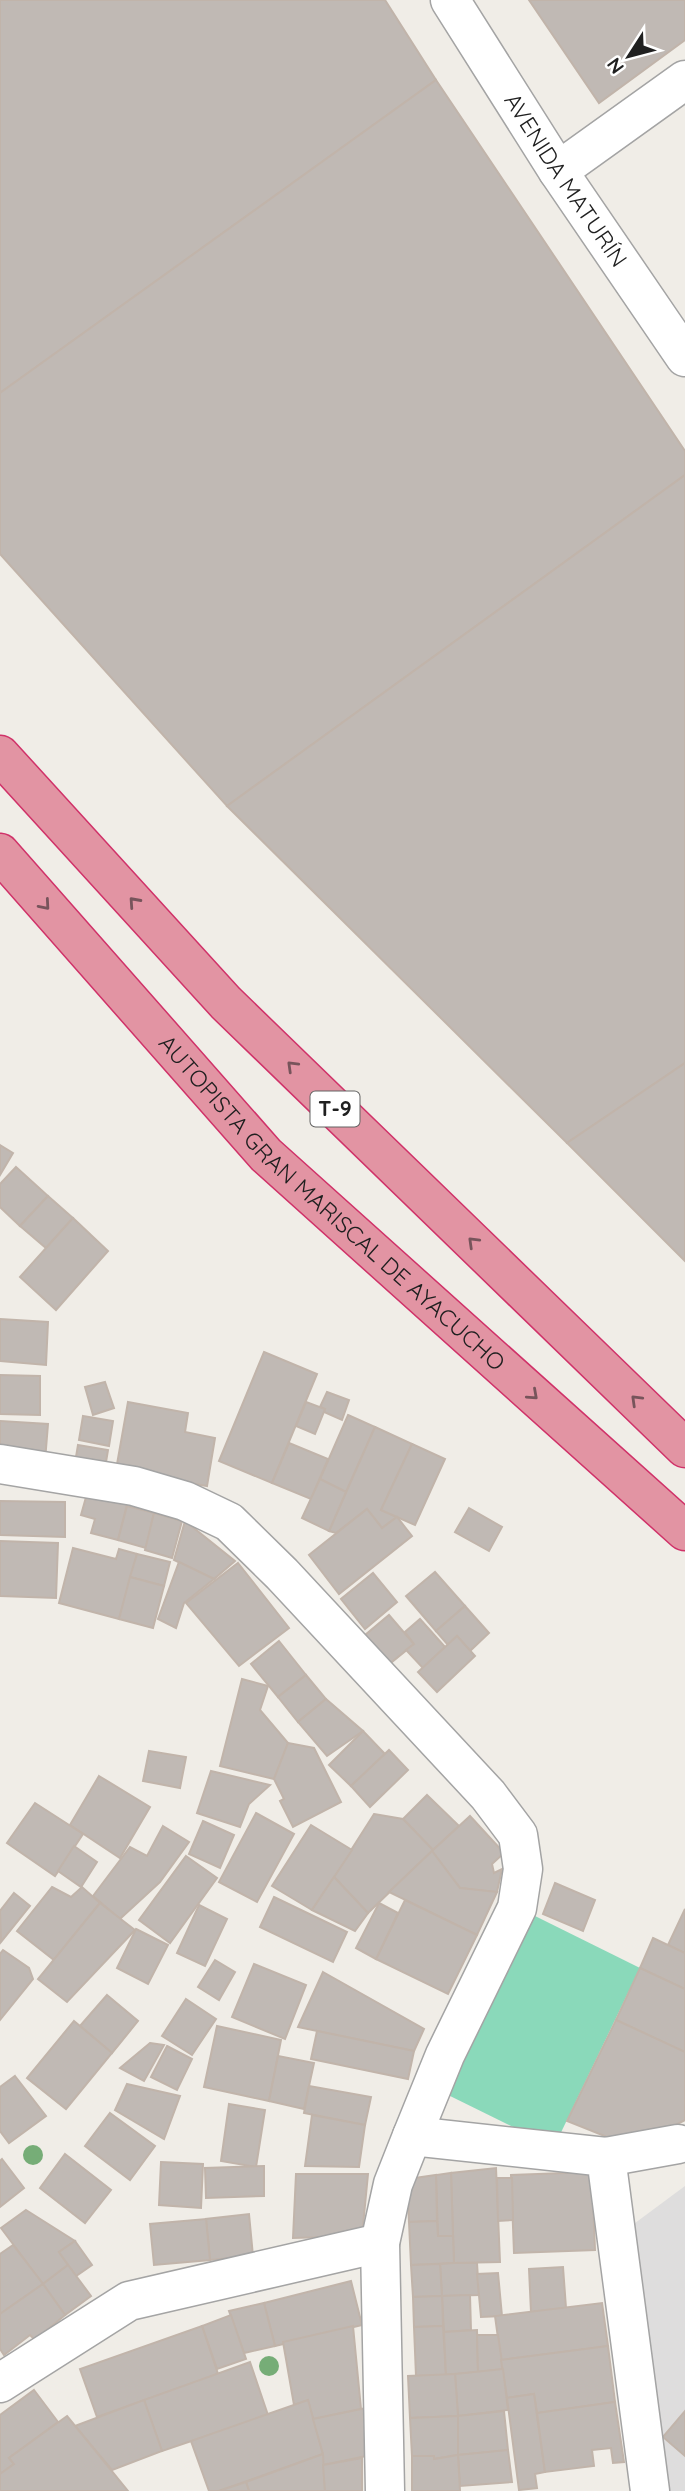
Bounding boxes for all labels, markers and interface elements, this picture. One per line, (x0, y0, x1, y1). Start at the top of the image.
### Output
north arrow (594, 21, 664, 91)
text: N (601, 53, 629, 79)
street label: AVENIDA MATURÍN (498, 87, 634, 272)
one-way arrow (37, 896, 49, 909)
one-way arrow (130, 897, 142, 910)
street label: AUTOPISTA GRAN MARISCAL DE AYACUCHO (153, 1029, 511, 1377)
one-way arrow (287, 1062, 300, 1075)
road number: T-9 (310, 1092, 360, 1126)
one-way arrow (468, 1237, 481, 1250)
one-way arrow (525, 1387, 538, 1399)
one-way arrow (632, 1396, 644, 1408)

